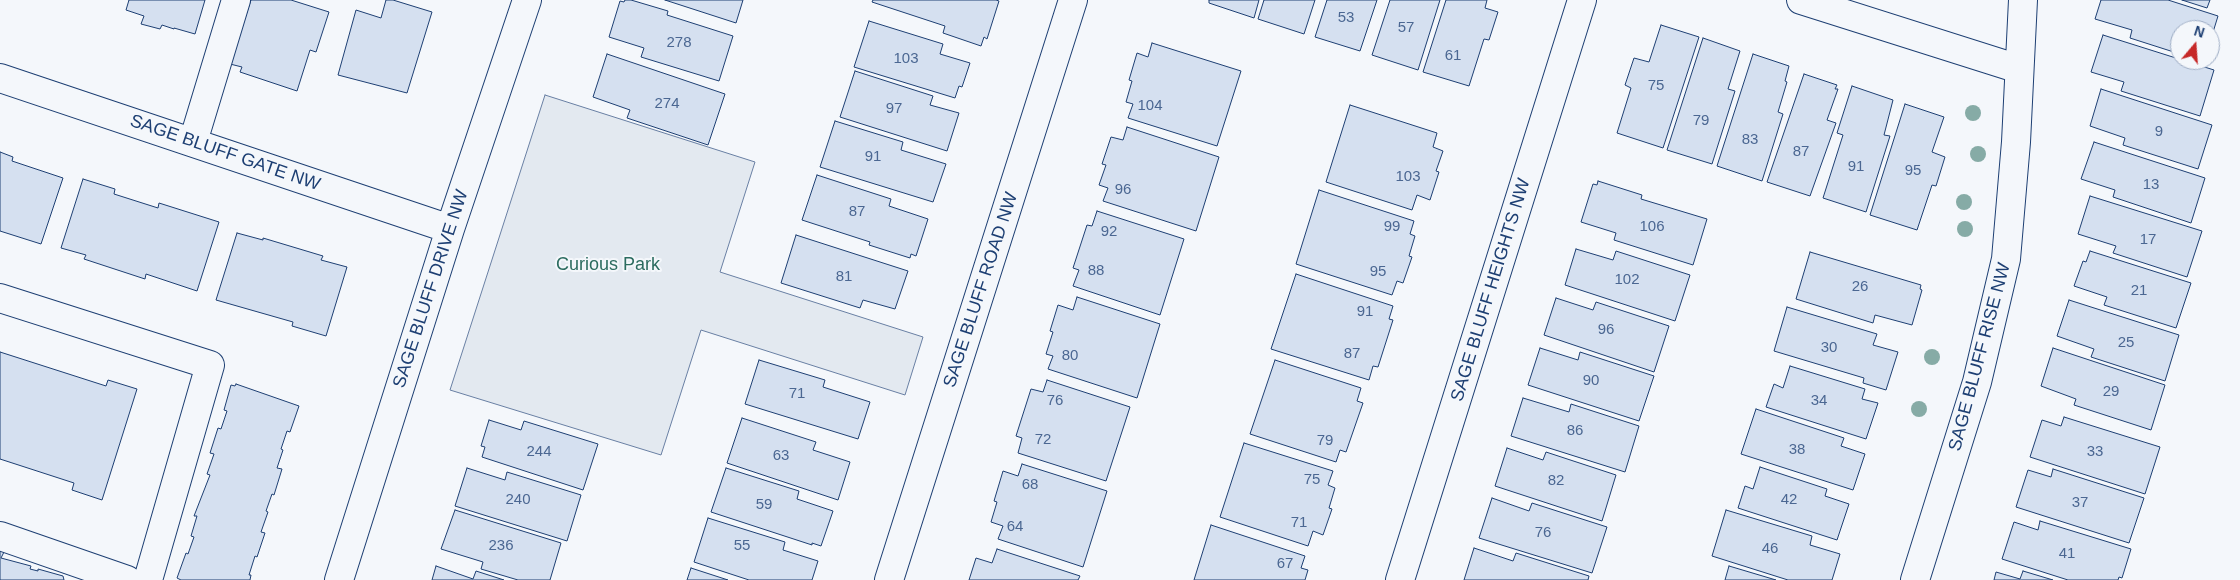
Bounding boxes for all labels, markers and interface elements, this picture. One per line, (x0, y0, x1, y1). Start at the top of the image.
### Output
house number: 53 (1338, 9, 1354, 27)
house number: 57 (1398, 19, 1414, 37)
north arrow (2170, 20, 2220, 70)
text: N (2192, 23, 2207, 41)
house number: 278 (666, 34, 692, 52)
house number: 61 (1445, 47, 1461, 65)
house number: 103 (893, 50, 919, 68)
house number: 75 (1648, 77, 1664, 95)
house number: 274 (654, 95, 680, 113)
house number: 104 (1137, 97, 1163, 115)
house number: 97 (886, 100, 902, 118)
street label: SAGE BLUFF GATE NW (127, 110, 323, 196)
house number: 79 (1693, 112, 1709, 130)
house number: 9 (2155, 123, 2163, 141)
house number: 83 (1742, 131, 1758, 149)
house number: 87 (1793, 143, 1809, 161)
house number: 91 (865, 148, 881, 166)
house number: 91 (1848, 158, 1864, 176)
house number: 95 (1905, 162, 1921, 180)
house number: 103 (1395, 168, 1421, 186)
street label: SAGE BLUFF HEIGHTS NW (1447, 176, 1535, 404)
house number: 13 (2143, 176, 2159, 194)
house number: 96 (1115, 181, 1131, 199)
street label: SAGE BLUFF DRIVE NW (389, 187, 473, 391)
street label: SAGE BLUFF ROAD NW (939, 190, 1023, 390)
house number: 87 (849, 203, 865, 221)
house number: 99 (1384, 218, 1400, 236)
house number: 106 (1639, 218, 1665, 236)
house number: 92 (1101, 223, 1117, 241)
house number: 17 (2140, 231, 2156, 249)
park label: Curious Park (556, 254, 660, 276)
street label: SAGE BLUFF RISE NW (1944, 260, 2016, 454)
house number: 88 (1088, 262, 1104, 280)
house number: 95 (1370, 263, 1386, 281)
house number: 81 (836, 268, 852, 286)
house number: 102 (1614, 271, 1640, 289)
house number: 26 (1852, 278, 1868, 296)
house number: 21 (2131, 282, 2147, 300)
house number: 91 (1357, 303, 1373, 321)
house number: 96 (1598, 321, 1614, 339)
house number: 25 (2118, 334, 2134, 352)
house number: 30 (1821, 339, 1837, 357)
house number: 87 (1344, 345, 1360, 363)
house number: 80 (1062, 347, 1078, 365)
house number: 90 (1583, 372, 1599, 390)
house number: 29 (2103, 383, 2119, 401)
house number: 71 (789, 385, 805, 403)
house number: 76 (1047, 392, 1063, 410)
house number: 34 (1811, 392, 1827, 410)
house number: 86 (1567, 422, 1583, 440)
house number: 72 (1035, 431, 1051, 449)
house number: 79 (1317, 432, 1333, 450)
house number: 38 (1789, 441, 1805, 459)
house number: 244 (526, 443, 552, 461)
house number: 33 (2087, 443, 2103, 461)
house number: 63 (773, 447, 789, 465)
house number: 75 (1304, 471, 1320, 489)
house number: 82 (1548, 472, 1564, 490)
house number: 68 (1022, 476, 1038, 494)
house number: 240 (505, 491, 531, 509)
house number: 42 (1781, 491, 1797, 509)
house number: 37 (2072, 494, 2088, 512)
house number: 59 (756, 496, 772, 514)
house number: 71 (1291, 514, 1307, 532)
house number: 64 (1007, 518, 1023, 536)
house number: 76 (1535, 524, 1551, 542)
house number: 236 (488, 537, 514, 555)
house number: 55 (734, 537, 750, 555)
house number: 46 (1762, 540, 1778, 558)
house number: 41 (2059, 545, 2075, 563)
house number: 67 (1277, 555, 1293, 573)

